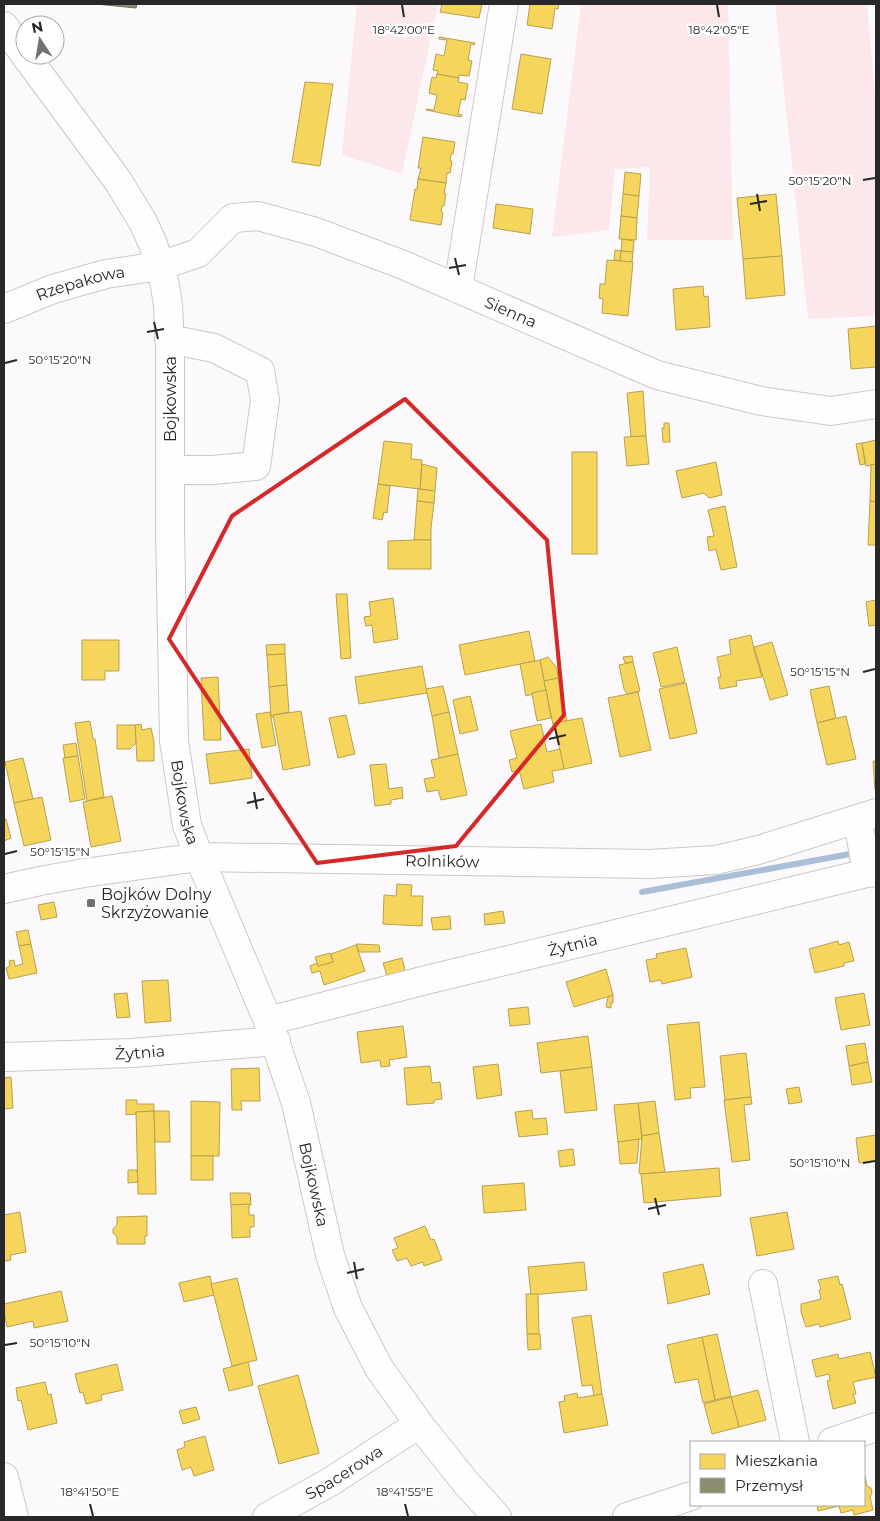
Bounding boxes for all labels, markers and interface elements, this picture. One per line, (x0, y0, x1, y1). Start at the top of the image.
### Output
north arrow (15, 15, 65, 65)
text: N (30, 17, 45, 37)
text: 18°42'00"E (373, 22, 435, 37)
text: 18°42'05"E (688, 22, 750, 37)
text: 50°15'20"N (788, 173, 852, 188)
street label: Rzepakowa (33, 262, 126, 305)
street label: Sienna (482, 292, 540, 332)
text: 50°15'20"N (28, 352, 92, 367)
street label: Bojkowska (161, 356, 180, 442)
text: 50°15'15"N (790, 664, 850, 679)
street label: Bojkowska (167, 759, 203, 847)
text: 50°15'15"N (30, 844, 90, 859)
street label: Rolników (405, 851, 479, 871)
place label: Bojków Dolny Skrzyżowanie (101, 885, 212, 922)
marker: Bojków Dolny Skrzyżowanie (85, 897, 97, 909)
street label: Żytnia (546, 930, 599, 960)
street label: Żytnia (115, 1041, 166, 1064)
street label: Bojkowska (295, 1140, 332, 1229)
text: 50°15'10"N (789, 1155, 851, 1170)
text: 50°15'10"N (29, 1335, 91, 1350)
street label: Spacerowa (302, 1441, 386, 1504)
legend (690, 1441, 865, 1506)
text: Mieszkania (735, 1451, 818, 1470)
text: Przemysł (735, 1476, 804, 1495)
text: 18°41'50"E (61, 1484, 119, 1499)
text: 18°41'55"E (376, 1484, 434, 1499)

